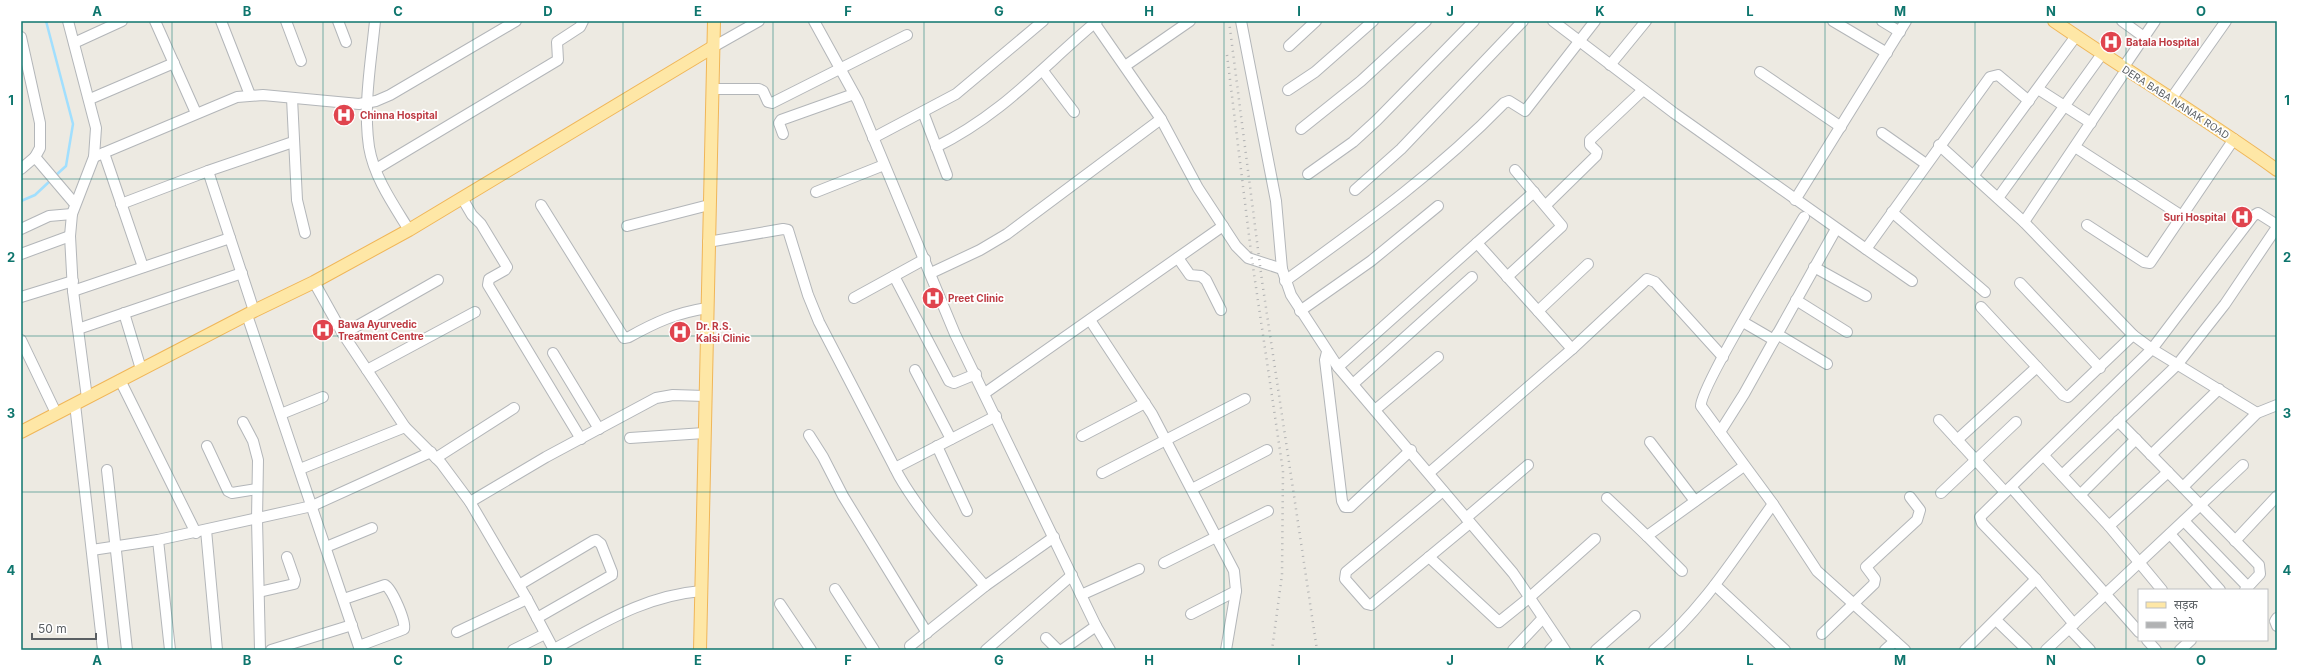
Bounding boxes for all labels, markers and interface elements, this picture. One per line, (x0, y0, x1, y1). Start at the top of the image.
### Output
text: A (92, 3, 102, 19)
text: B (243, 3, 252, 19)
text: C (393, 3, 403, 19)
text: D (543, 3, 553, 19)
text: E (694, 3, 702, 19)
text: F (844, 3, 852, 19)
text: G (994, 3, 1004, 19)
text: H (1144, 3, 1154, 19)
text: I (1297, 3, 1301, 19)
text: J (1446, 3, 1454, 19)
text: K (1595, 3, 1605, 19)
text: L (1746, 3, 1754, 19)
text: M (1894, 3, 1906, 19)
text: N (2046, 3, 2056, 19)
text: O (2196, 3, 2206, 19)
hospital icon: Batala Hospital (2098, 29, 2124, 55)
place label: Batala Hospital (2126, 36, 2200, 48)
street label: DERA BABA NANAK ROAD (2120, 63, 2232, 141)
text: 1 (8, 92, 14, 108)
text: 1 (2284, 92, 2290, 108)
hospital icon: Chinna Hospital (331, 102, 357, 128)
place label: Chinna Hospital (360, 109, 438, 121)
hospital icon: Suri Hospital (2229, 204, 2255, 230)
place label: Suri Hospital (2164, 211, 2226, 223)
text: 2 (7, 249, 15, 265)
text: 2 (2283, 249, 2291, 265)
hospital icon: Preet Clinic (920, 285, 946, 311)
place label: Preet Clinic (948, 292, 1004, 304)
hospital icon: Bawa Ayurvedic Treatment Centre (310, 317, 336, 343)
place label: Bawa Ayurvedic Treatment Centre (338, 318, 424, 342)
hospital icon: Dr. R.S. Kalsi Clinic (667, 319, 693, 345)
place label: Dr. R.S. Kalsi Clinic (696, 320, 750, 344)
text: 3 (7, 405, 15, 421)
text: 3 (2283, 405, 2291, 421)
text: 4 (7, 562, 16, 578)
text: 4 (2283, 562, 2292, 578)
legend (2138, 589, 2268, 641)
text: सड़क (2174, 597, 2199, 612)
scale bar (32, 615, 96, 641)
text: रेलवे (2174, 617, 2194, 632)
text: 50 m (38, 621, 67, 636)
text: A (92, 652, 102, 668)
text: B (243, 652, 252, 668)
text: C (393, 652, 403, 668)
text: D (543, 652, 553, 668)
text: E (694, 652, 702, 668)
text: F (844, 652, 852, 668)
text: G (994, 652, 1004, 668)
text: H (1144, 652, 1154, 668)
text: I (1297, 652, 1301, 668)
text: J (1446, 652, 1454, 668)
text: K (1595, 652, 1605, 668)
text: L (1746, 652, 1754, 668)
text: M (1894, 652, 1906, 668)
text: N (2046, 652, 2056, 668)
text: O (2196, 652, 2206, 668)

